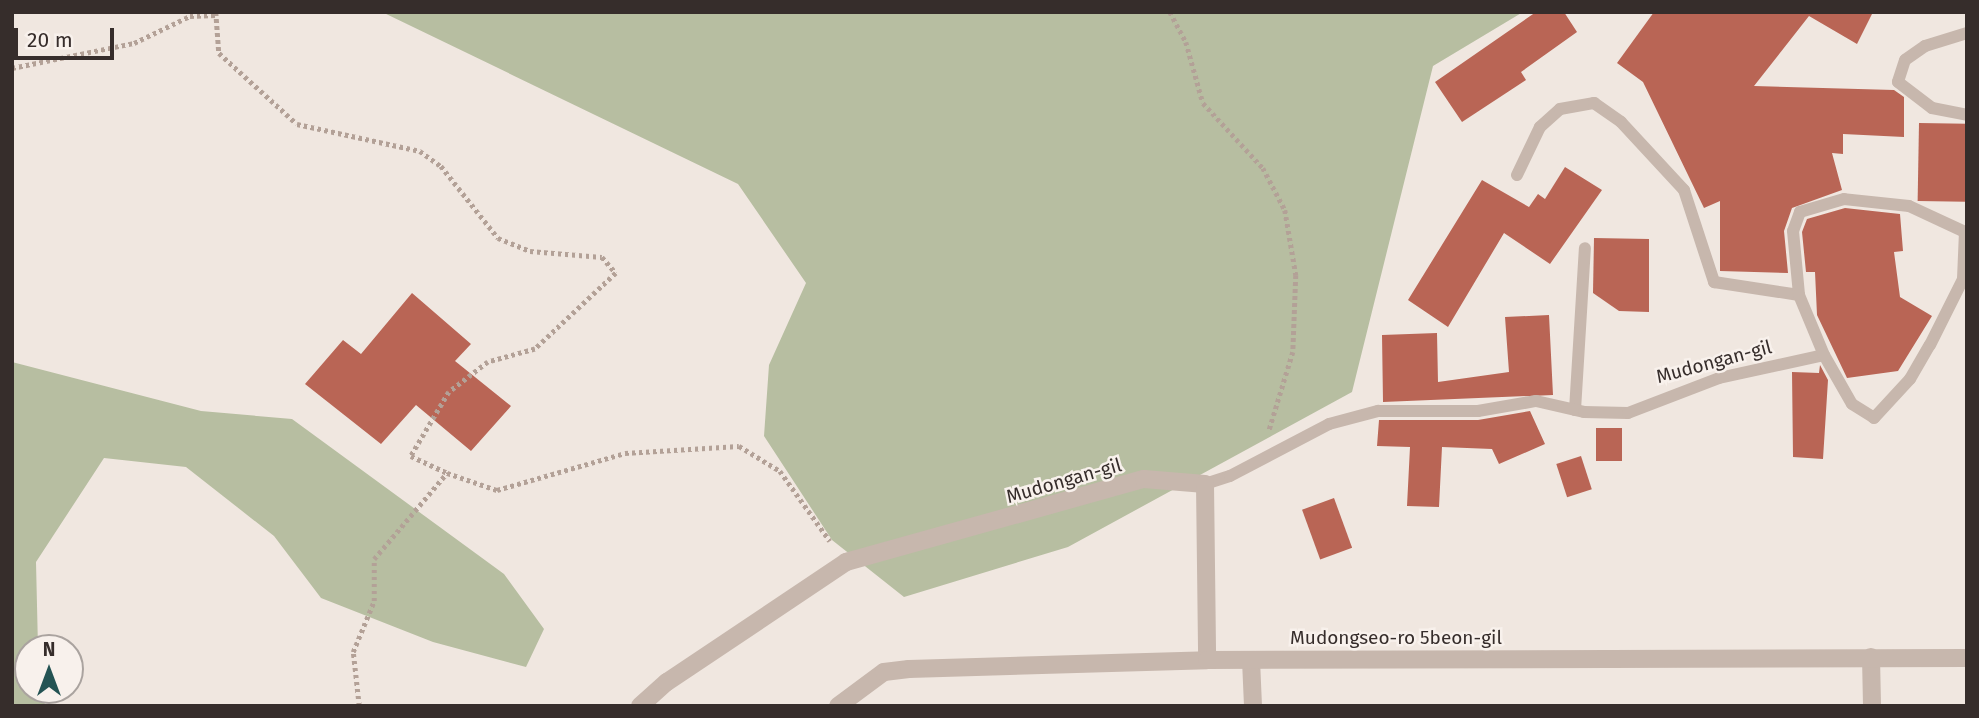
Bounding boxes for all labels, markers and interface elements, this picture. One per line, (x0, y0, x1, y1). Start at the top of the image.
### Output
scale bar (18, 14, 117, 58)
text: 20 m (27, 27, 73, 53)
street label: Mudongan-gil (1654, 336, 1774, 388)
street label: Mudongan-gil (1004, 454, 1124, 508)
street label: Mudongseo-ro 5beon-gil (1290, 627, 1502, 649)
north arrow (14, 634, 84, 704)
text: N (43, 638, 55, 661)

